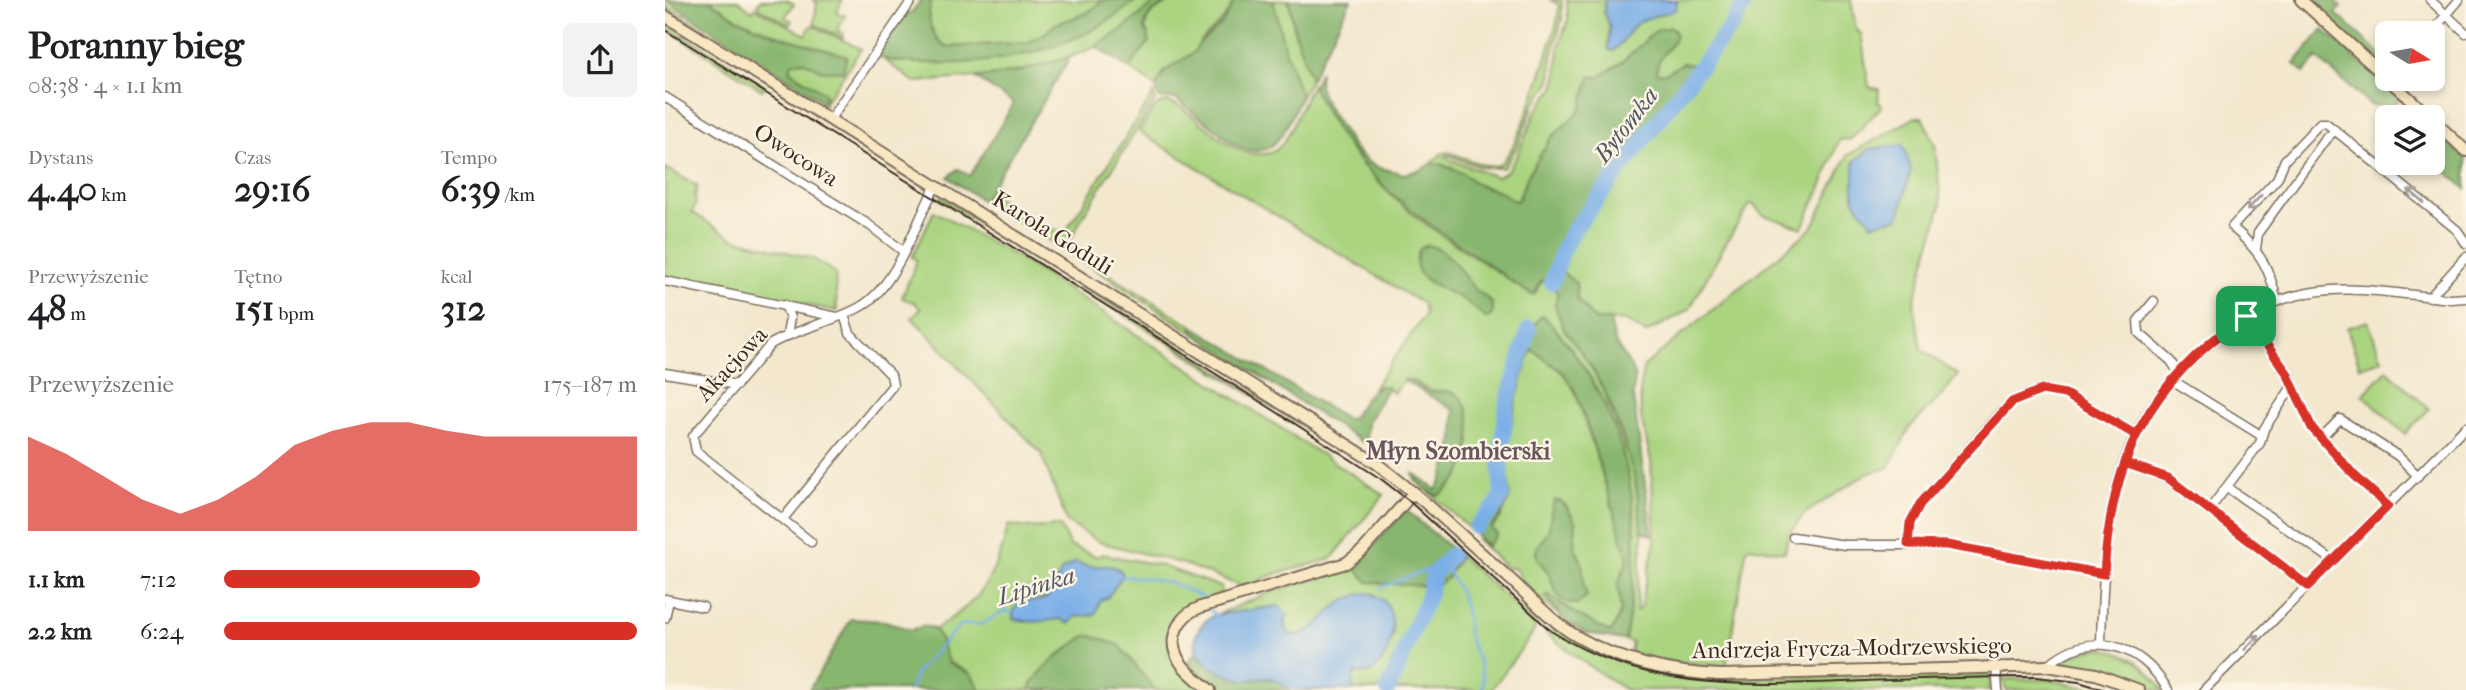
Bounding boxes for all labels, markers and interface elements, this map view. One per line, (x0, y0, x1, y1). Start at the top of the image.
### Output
north arrow (2375, 21, 2445, 91)
map controls (2375, 21, 2445, 175)
text: Poranny bieg (28, 23, 244, 68)
button: share (563, 23, 637, 97)
text: 08:38 · 4 × 1.1 km (28, 72, 182, 99)
water label: Bytomka (1587, 82, 1664, 170)
button: layers (2375, 105, 2445, 175)
street label: Owocowa (749, 118, 844, 192)
text: Dystans (28, 147, 93, 169)
text: Czas (234, 147, 271, 169)
text: Tempo (441, 147, 497, 169)
text: 4.40 (28, 169, 97, 210)
text: 29:16 (234, 169, 310, 210)
text: 6:39 (441, 169, 501, 210)
text: km (97, 184, 127, 206)
text: /km (501, 184, 535, 206)
street label: Karola Goduli (988, 185, 1119, 281)
one-way arrow (2408, 189, 2426, 204)
one-way arrow (2246, 194, 2263, 211)
text: Przewyższenie (28, 266, 149, 288)
text: Tętno (234, 266, 282, 288)
text: kcal (441, 266, 473, 288)
pin (2216, 286, 2276, 346)
text: 48 (28, 288, 66, 329)
text: 151 (234, 288, 274, 329)
text: 312 (441, 288, 486, 329)
icon: arrive (2227, 297, 2265, 335)
text: m (66, 303, 86, 325)
text: bpm (274, 303, 314, 325)
street label: Akacjowa (690, 321, 773, 408)
text: Przewyższenie (28, 371, 174, 398)
text: 175–187 m (543, 371, 637, 398)
district label: Młyn Szombierski (1366, 437, 1551, 465)
water label: Lipinka (992, 561, 1078, 612)
text: 1.1 km (28, 566, 85, 593)
text: 7:12 (140, 566, 177, 593)
text: 2.2 km (28, 618, 92, 645)
text: 6:24 (140, 618, 183, 645)
street label: Andrzeja Frycza-Modrzewskiego (1691, 632, 2012, 664)
one-way arrow (2244, 633, 2261, 650)

